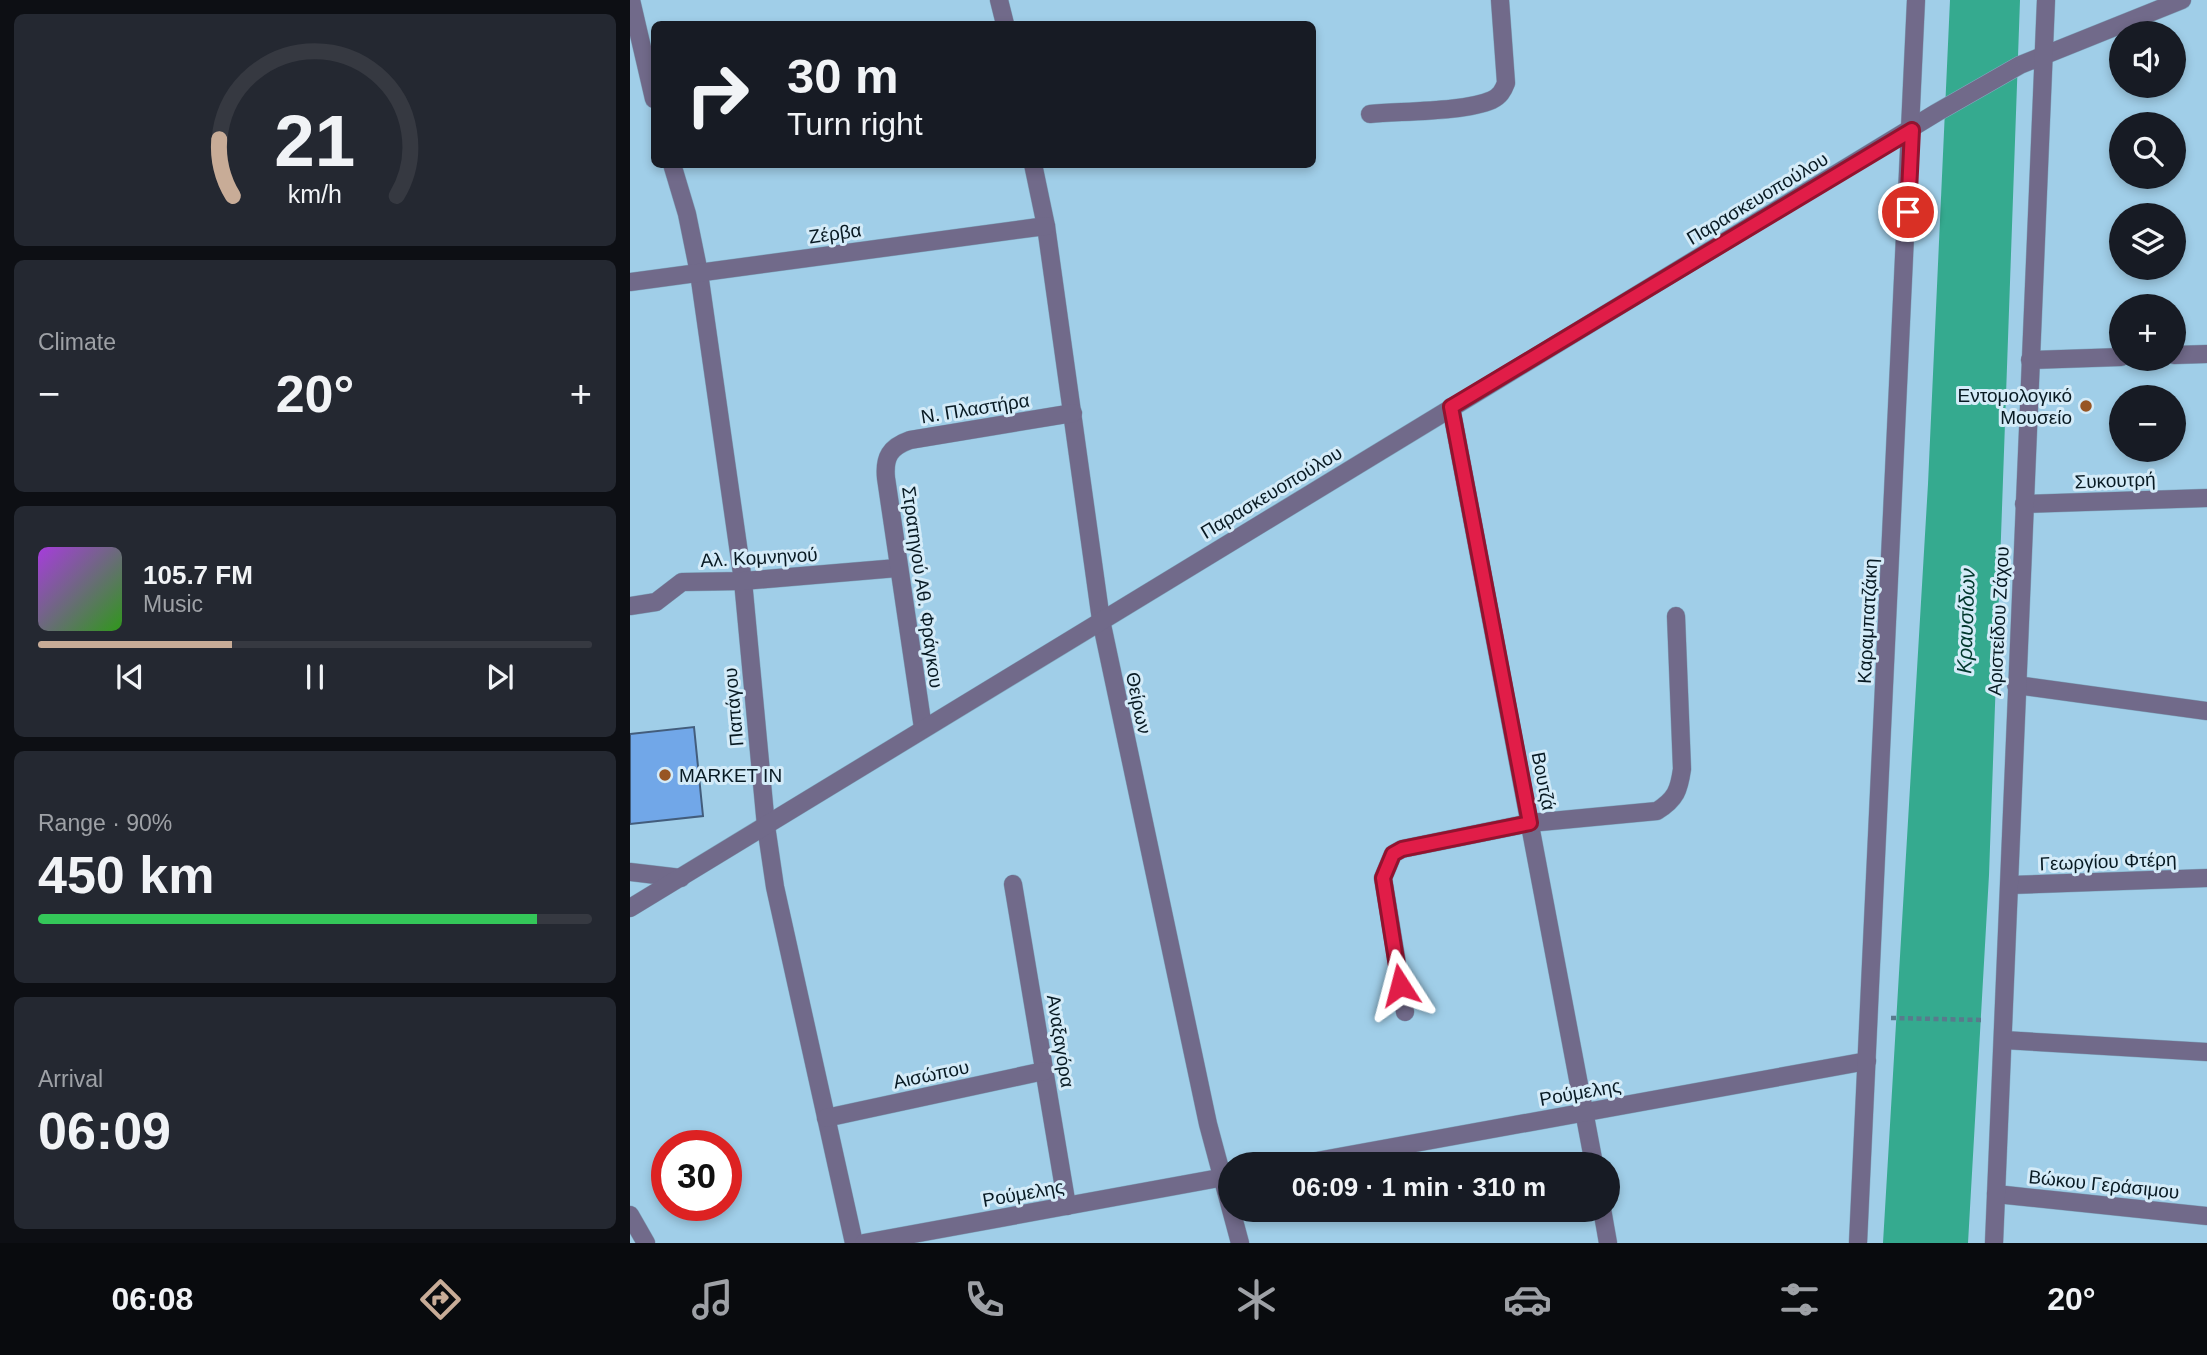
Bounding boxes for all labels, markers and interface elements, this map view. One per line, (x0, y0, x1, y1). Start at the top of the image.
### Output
map controls (2109, 21, 2186, 462)
button: sound (2109, 21, 2186, 98)
icon: right (672, 49, 763, 140)
text: 30 m (787, 49, 899, 103)
text: 21 (275, 100, 355, 181)
text: Turn right (787, 106, 923, 142)
button: search (2109, 112, 2186, 189)
street label: Παρασκευοπούλου (1683, 148, 1832, 249)
text: km/h (288, 180, 342, 208)
pin (1878, 182, 1938, 242)
icon: arrive (1889, 193, 1927, 231)
button: layers (2109, 203, 2186, 280)
street label: Ζέρβα (807, 219, 863, 248)
button: + (2109, 294, 2186, 371)
text: Climate (38, 329, 116, 355)
text: 20° (276, 365, 354, 423)
text: − (38, 373, 60, 415)
text: + (570, 373, 592, 415)
place label: Εντομολογικό Mουσείο (1958, 385, 2072, 428)
button: − (2109, 385, 2186, 462)
street label: Ν. Πλαστήρα (919, 390, 1031, 427)
marker: Εντομολογικό Mουσείο (2078, 398, 2094, 414)
street label: Παρασκευοπούλου (1197, 442, 1346, 543)
street label: Συκουτρή (2074, 469, 2156, 492)
street label: Στρατηγού Αθ. Φράγκου (898, 485, 947, 689)
street label: Αλ. Κομνηνού (700, 544, 818, 571)
street label: Αριστείδου Ζάχου (1984, 546, 2013, 696)
street label: Καραμπατζάκη (1854, 558, 1881, 684)
text: 105.7 FM (143, 560, 253, 590)
water label: Κραυσίδων (1952, 567, 1979, 674)
text: Music (143, 591, 203, 617)
icon: previous (111, 658, 149, 696)
icon: pause (296, 658, 334, 696)
icon: next (481, 658, 519, 696)
street label: Παπάγου (720, 667, 747, 747)
street label: Θείρων (1122, 670, 1155, 736)
street label: Βουτζά (1528, 750, 1559, 812)
place label: MARKET IN (679, 765, 782, 786)
marker: MARKET IN (657, 767, 673, 783)
text: Range · 90% (38, 810, 172, 836)
text: 450 km (38, 846, 214, 904)
street label: Γεωργίου Φτέρη (2039, 849, 2177, 874)
position arrow (1363, 948, 1437, 1022)
street label: Αναξαγόρα (1043, 993, 1078, 1089)
street label: Αισώπου (891, 1056, 971, 1093)
text: Arrival (38, 1066, 103, 1092)
street label: Ρούμελης (1538, 1075, 1622, 1110)
text: 06:09 (38, 1102, 171, 1160)
speed limit sign: 30 (651, 1130, 742, 1221)
street label: Βώκου Γεράσιμου (2027, 1166, 2180, 1203)
text: 06:09 · 1 min · 310 m (1292, 1172, 1546, 1202)
street label: Ρούμελης (981, 1176, 1065, 1211)
icon: directions (416, 1275, 465, 1324)
icon: music (688, 1275, 737, 1324)
icon: phone (960, 1275, 1009, 1324)
icon: climate (1232, 1275, 1281, 1324)
icon: car (1503, 1275, 1552, 1324)
icon: filters (1775, 1275, 1824, 1324)
text: 06:08 (111, 1281, 193, 1317)
text: 20° (2047, 1281, 2096, 1317)

